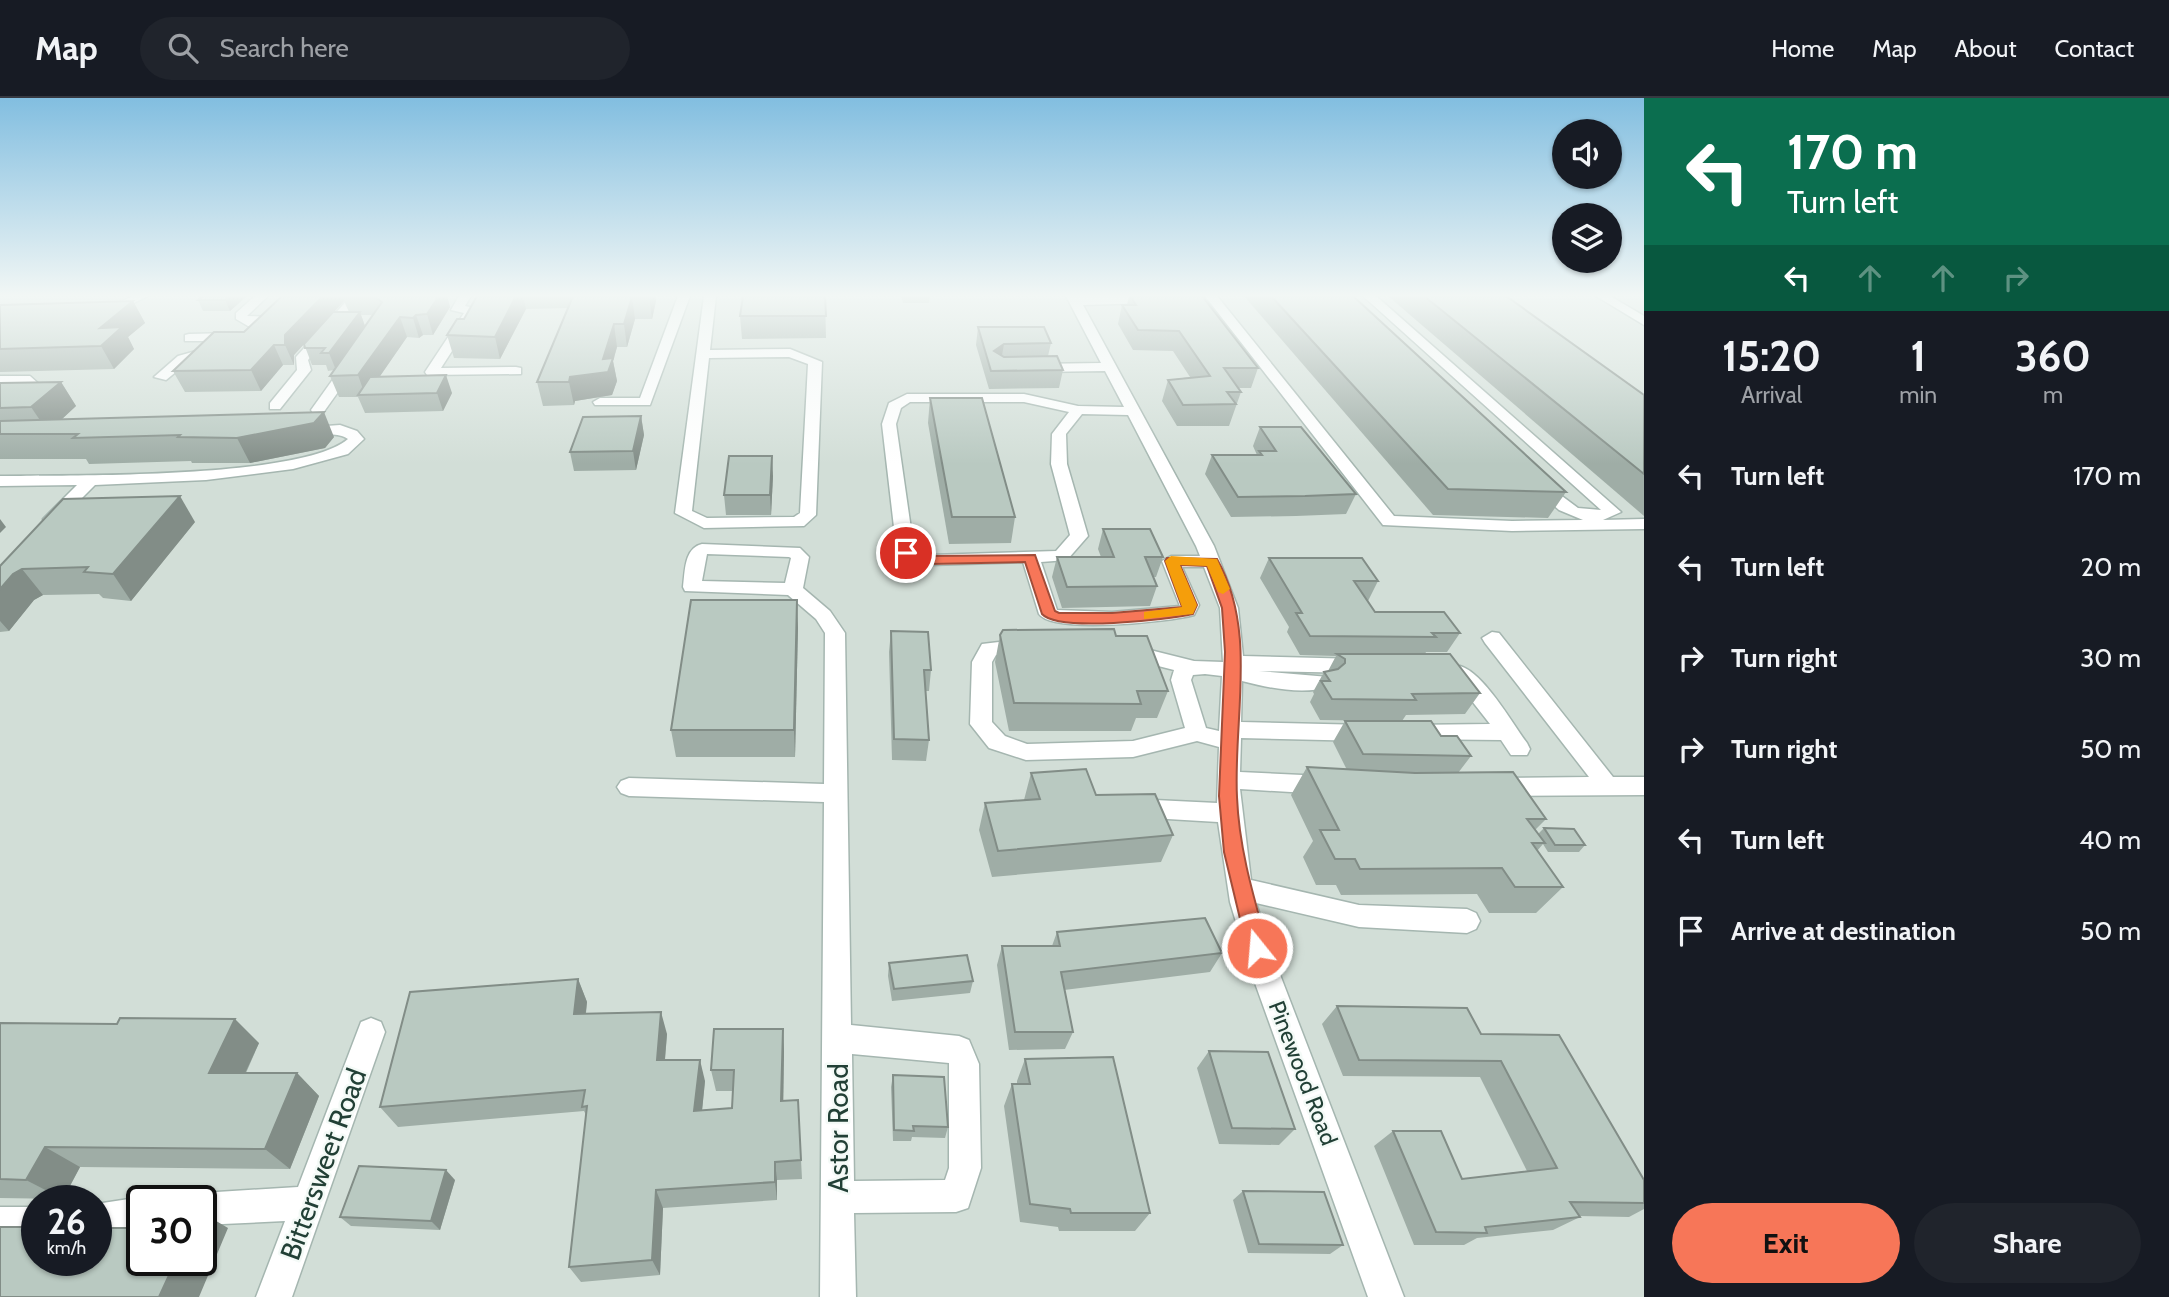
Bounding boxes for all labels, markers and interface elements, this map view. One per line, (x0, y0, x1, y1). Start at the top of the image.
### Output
search box (140, 17, 630, 80)
text: Map (35, 28, 98, 68)
icon: search (164, 29, 202, 67)
text: Search here (220, 32, 349, 64)
text: Home (1771, 34, 1834, 63)
text: Map (1872, 34, 1917, 63)
text: About (1955, 34, 2017, 63)
text: Contact (2055, 34, 2134, 63)
map controls (1552, 119, 1622, 273)
button: sound (1552, 119, 1622, 189)
text: 170 m (1787, 122, 1918, 181)
icon: left (1672, 126, 1763, 217)
text: Turn left (1787, 182, 1898, 221)
button: layers (1552, 203, 1622, 273)
icon: left (1778, 259, 1816, 297)
icon: ahead (1851, 259, 1889, 297)
icon: ahead (1924, 259, 1962, 297)
icon: right (1997, 259, 2035, 297)
text: 15:20 (1722, 330, 1821, 382)
text: 1 (1910, 330, 1926, 382)
text: 360 (2015, 330, 2091, 382)
text: Arrival (1741, 381, 1802, 409)
text: min (1899, 381, 1937, 409)
text: m (2043, 381, 2063, 409)
icon: left (1672, 457, 1710, 495)
text: Turn left (1731, 460, 1824, 492)
text: 170 m (2073, 460, 2141, 492)
pin (876, 523, 936, 583)
icon: arrive (887, 534, 925, 572)
icon: left (1672, 548, 1710, 586)
text: Turn left (1731, 551, 1824, 583)
text: 20 m (2081, 551, 2141, 583)
icon: right (1672, 639, 1710, 677)
text: Turn right (1731, 642, 1837, 674)
text: 30 m (2080, 642, 2141, 674)
icon: right (1672, 730, 1710, 768)
text: Turn right (1731, 733, 1837, 765)
text: 50 m (2080, 733, 2141, 765)
icon: left (1672, 821, 1710, 859)
text: Turn left (1731, 824, 1824, 856)
text: 40 m (2079, 824, 2141, 856)
position arrow (1220, 911, 1294, 985)
icon: arrive (1672, 912, 1710, 950)
text: Arrive at destination (1731, 915, 1956, 947)
text: 50 m (2080, 915, 2141, 947)
street label: Pinewood Road (1263, 997, 1343, 1149)
street label: Astor Road (821, 1063, 855, 1193)
street label: Bittersweet Road (273, 1064, 373, 1264)
speed limit sign: 30 (126, 1185, 217, 1276)
text: 26 (47, 1200, 86, 1243)
button: Exit (1672, 1203, 1900, 1283)
button: Share (1914, 1203, 2141, 1283)
text: km/h (47, 1237, 86, 1259)

